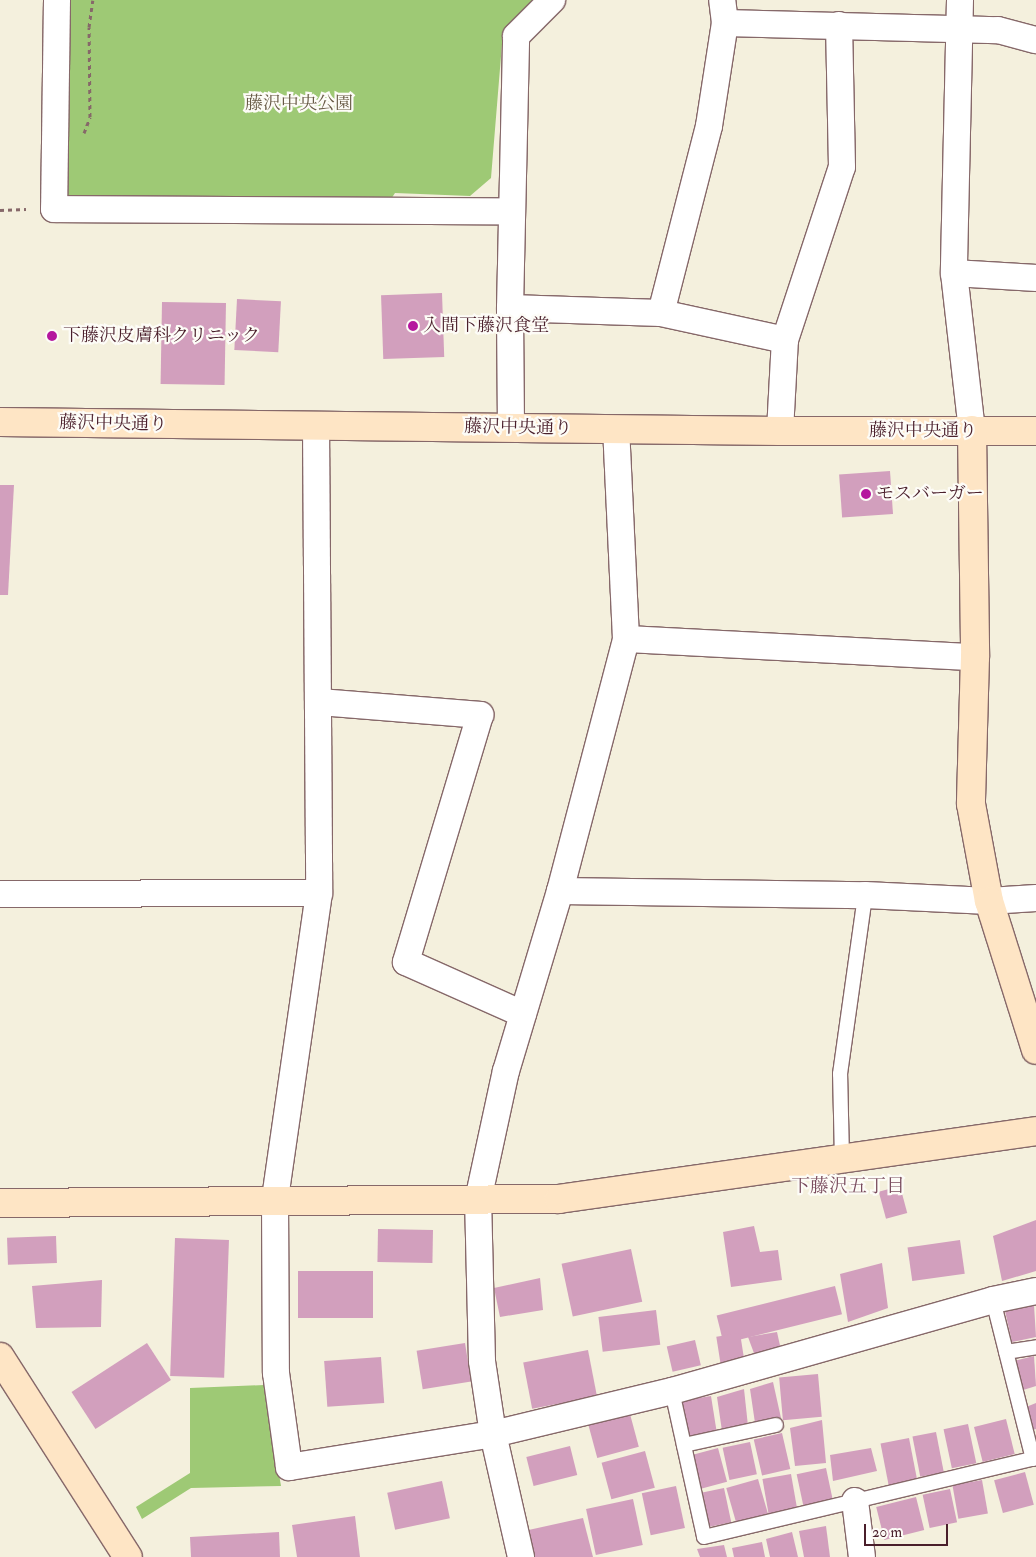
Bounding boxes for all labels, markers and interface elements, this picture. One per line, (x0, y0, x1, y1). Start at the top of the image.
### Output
park label: 藤沢中央公園 (245, 93, 353, 115)
place label: 入間下藤沢食堂 (423, 315, 549, 337)
marker: 入間下藤沢食堂 (407, 320, 419, 332)
place label: 下藤沢皮膚科クリニック (63, 325, 261, 347)
marker: 下藤沢皮膚科クリニック (45, 329, 59, 343)
street label: 藤沢中央通り (59, 412, 167, 436)
street label: 藤沢中央通り (464, 416, 572, 440)
street label: 藤沢中央通り (869, 420, 977, 442)
place label: モスバーガー (876, 483, 984, 505)
marker: モスバーガー (860, 488, 872, 500)
district label: 下藤沢五丁目 (791, 1176, 905, 1198)
scale bar (866, 1514, 950, 1546)
text: 20 m (872, 1523, 902, 1542)

